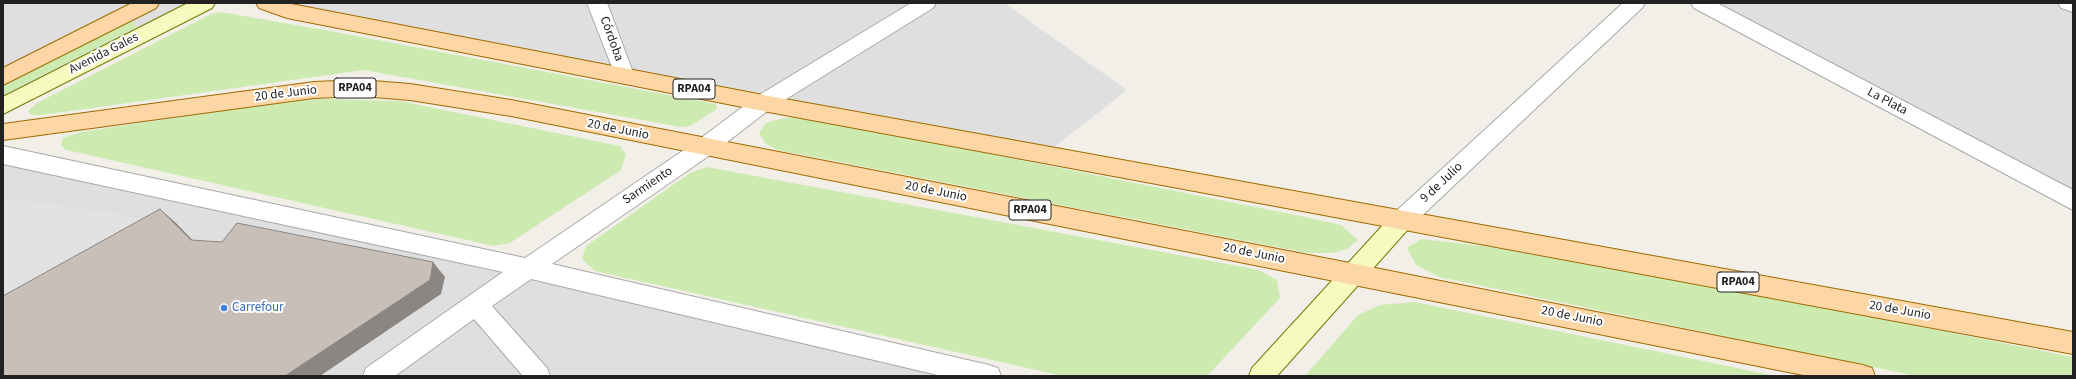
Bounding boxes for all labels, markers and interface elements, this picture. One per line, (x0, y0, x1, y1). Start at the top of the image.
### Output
street label: Córdoba (596, 14, 626, 64)
street label: Avenida Gales (67, 30, 141, 78)
road number: RPA04 (334, 78, 376, 98)
road number: RPA04 (673, 79, 715, 99)
street label: 20 de Junio (254, 82, 318, 106)
street label: La Plata (1864, 85, 1910, 119)
street label: 20 de Junio (586, 116, 650, 144)
street label: 9 de Julio (1418, 160, 1466, 206)
street label: Sarmiento (620, 164, 676, 208)
street label: 20 de Junio (904, 178, 968, 206)
road number: RPA04 (1009, 200, 1051, 220)
street label: 20 de Junio (1222, 240, 1286, 268)
road number: RPA04 (1717, 272, 1759, 292)
street label: 20 de Junio (1868, 298, 1932, 324)
place label: Carrefour (232, 300, 284, 316)
marker: Carrefour (219, 303, 229, 313)
street label: 20 de Junio (1540, 303, 1604, 331)

